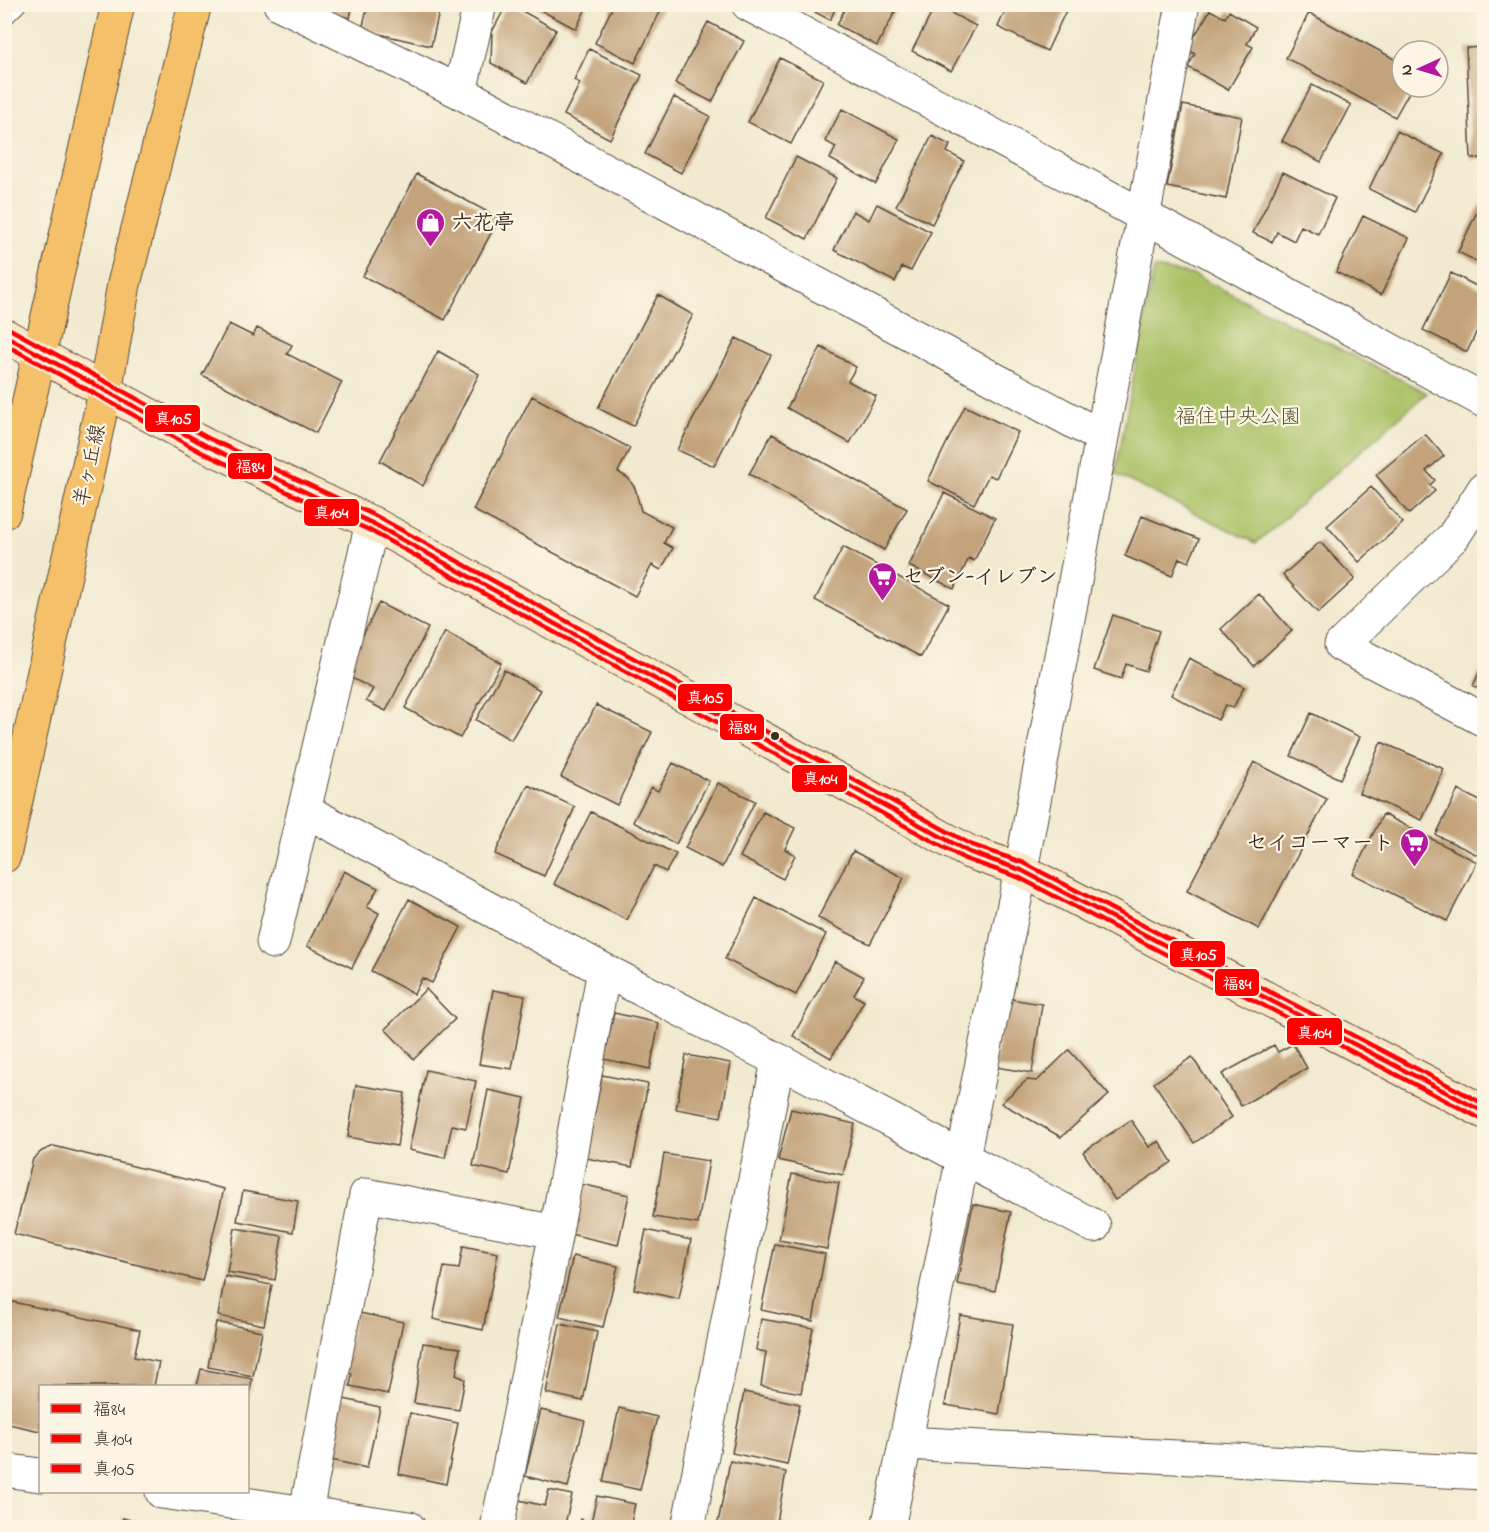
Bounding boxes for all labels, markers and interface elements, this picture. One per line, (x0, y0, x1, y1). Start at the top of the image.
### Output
north arrow (1390, 39, 1450, 99)
text: N (1395, 63, 1419, 76)
shop icon: 六花亭 (415, 206, 447, 248)
place label: 六花亭 (452, 209, 515, 239)
park label: 福住中央公園 (1175, 403, 1301, 433)
line badge: 真105 (144, 404, 201, 433)
text: 真105 (154, 408, 192, 432)
street label: 羊ヶ丘線 (68, 421, 114, 510)
line badge: 福84 (227, 452, 273, 480)
text: 福84 (236, 456, 265, 480)
line badge: 真104 (303, 498, 360, 527)
text: 真104 (314, 502, 349, 526)
supermarket icon: セブン-イレブン (866, 560, 898, 602)
place label: セブン-イレブン (903, 563, 1058, 593)
line badge: 真105 (677, 683, 733, 712)
text: 真105 (686, 687, 724, 711)
line badge: 福84 (719, 713, 765, 741)
text: 福84 (728, 717, 757, 741)
unlabelled marker (769, 730, 781, 742)
line badge: 真104 (791, 764, 848, 793)
text: 真104 (803, 768, 838, 792)
supermarket icon: セイコーマート (1399, 826, 1431, 868)
place label: セイコーマート (1246, 829, 1394, 859)
line badge: 真105 (1169, 940, 1226, 968)
text: 真105 (1179, 944, 1217, 968)
line badge: 福84 (1214, 968, 1260, 997)
text: 福84 (1223, 973, 1252, 997)
line badge: 真104 (1286, 1017, 1343, 1046)
text: 真104 (1297, 1022, 1332, 1046)
legend (39, 1385, 249, 1493)
text: 福84 (93, 1398, 126, 1424)
text: 真104 (93, 1428, 132, 1454)
text: 真105 (93, 1458, 135, 1484)

